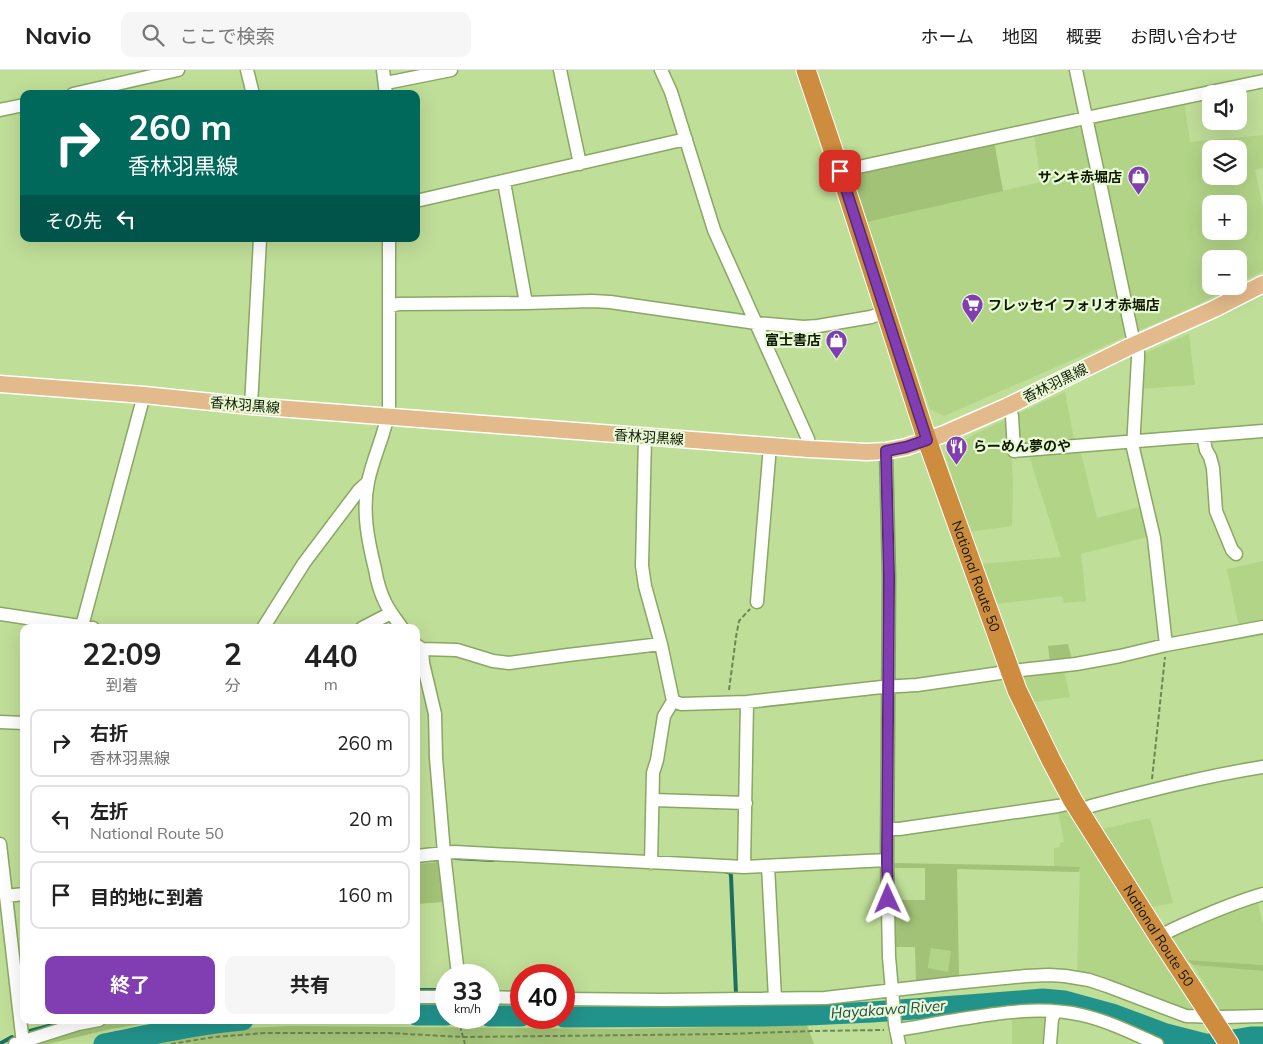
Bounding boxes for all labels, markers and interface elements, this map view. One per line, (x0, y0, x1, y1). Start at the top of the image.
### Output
search box (121, 12, 471, 57)
text: Navio (25, 20, 91, 50)
icon: search (139, 21, 167, 49)
text: ここで検索 (179, 24, 274, 48)
text: ホーム (921, 25, 974, 48)
text: 地図 (1002, 25, 1038, 48)
text: 概要 (1066, 25, 1102, 48)
text: お問い合わせ (1130, 25, 1238, 48)
map controls (1202, 85, 1247, 295)
button: sound (1202, 85, 1247, 130)
text: 260 m (128, 105, 232, 149)
icon: right (45, 110, 110, 175)
button: layers (1202, 140, 1247, 185)
pin (819, 150, 861, 192)
text: 香林羽黒線 (128, 152, 238, 180)
icon: arrive (826, 157, 854, 185)
shop icon: サンキ赤堀店 (1126, 165, 1150, 196)
place label: サンキ赤堀店 (1038, 168, 1122, 186)
button: + (1202, 195, 1247, 240)
icon: left (112, 205, 140, 233)
text: その先 (45, 209, 102, 233)
button: − (1202, 250, 1247, 295)
supermarket icon: フレッセイ フォリオ赤堀店 (960, 293, 984, 324)
place label: フレッセイ フォリオ赤堀店 (988, 296, 1160, 314)
shop icon: 富士書店 (825, 328, 849, 359)
place label: 富士書店 (765, 331, 821, 349)
street label: 香林羽黒線 (1020, 360, 1090, 406)
street label: 香林羽黒線 (209, 393, 281, 417)
street label: 香林羽黒線 (613, 426, 685, 448)
restaurant icon: らーめん夢のや (945, 434, 969, 465)
place label: らーめん夢のや (973, 437, 1071, 455)
street label: National Route 50 (948, 518, 1004, 634)
text: 22:09 (82, 635, 162, 673)
text: 2 (224, 635, 242, 673)
text: 440 (304, 637, 358, 675)
text: m (324, 674, 338, 694)
text: 到着 (106, 675, 138, 695)
text: 分 (225, 675, 241, 695)
text: 右折 (90, 721, 128, 745)
icon: right (47, 729, 75, 757)
text: 260 m (337, 731, 393, 755)
text: 香林羽黒線 (90, 748, 170, 768)
text: 左折 (90, 799, 128, 823)
icon: left (47, 805, 75, 833)
text: 20 m (349, 807, 393, 831)
text: National Route 50 (90, 823, 224, 843)
position arrow (861, 872, 913, 924)
icon: arrive (47, 881, 75, 909)
street label: National Route 50 (1119, 882, 1198, 990)
text: 160 m (337, 883, 393, 907)
text: 目的地に到着 (90, 885, 204, 909)
button: 終了 (45, 956, 215, 1014)
button: 共有 (225, 956, 395, 1014)
speed limit sign: 40 (510, 964, 575, 1029)
text: 33 (452, 975, 483, 1006)
water label: Hayakawa River (830, 995, 947, 1022)
text: km/h (454, 1001, 481, 1016)

